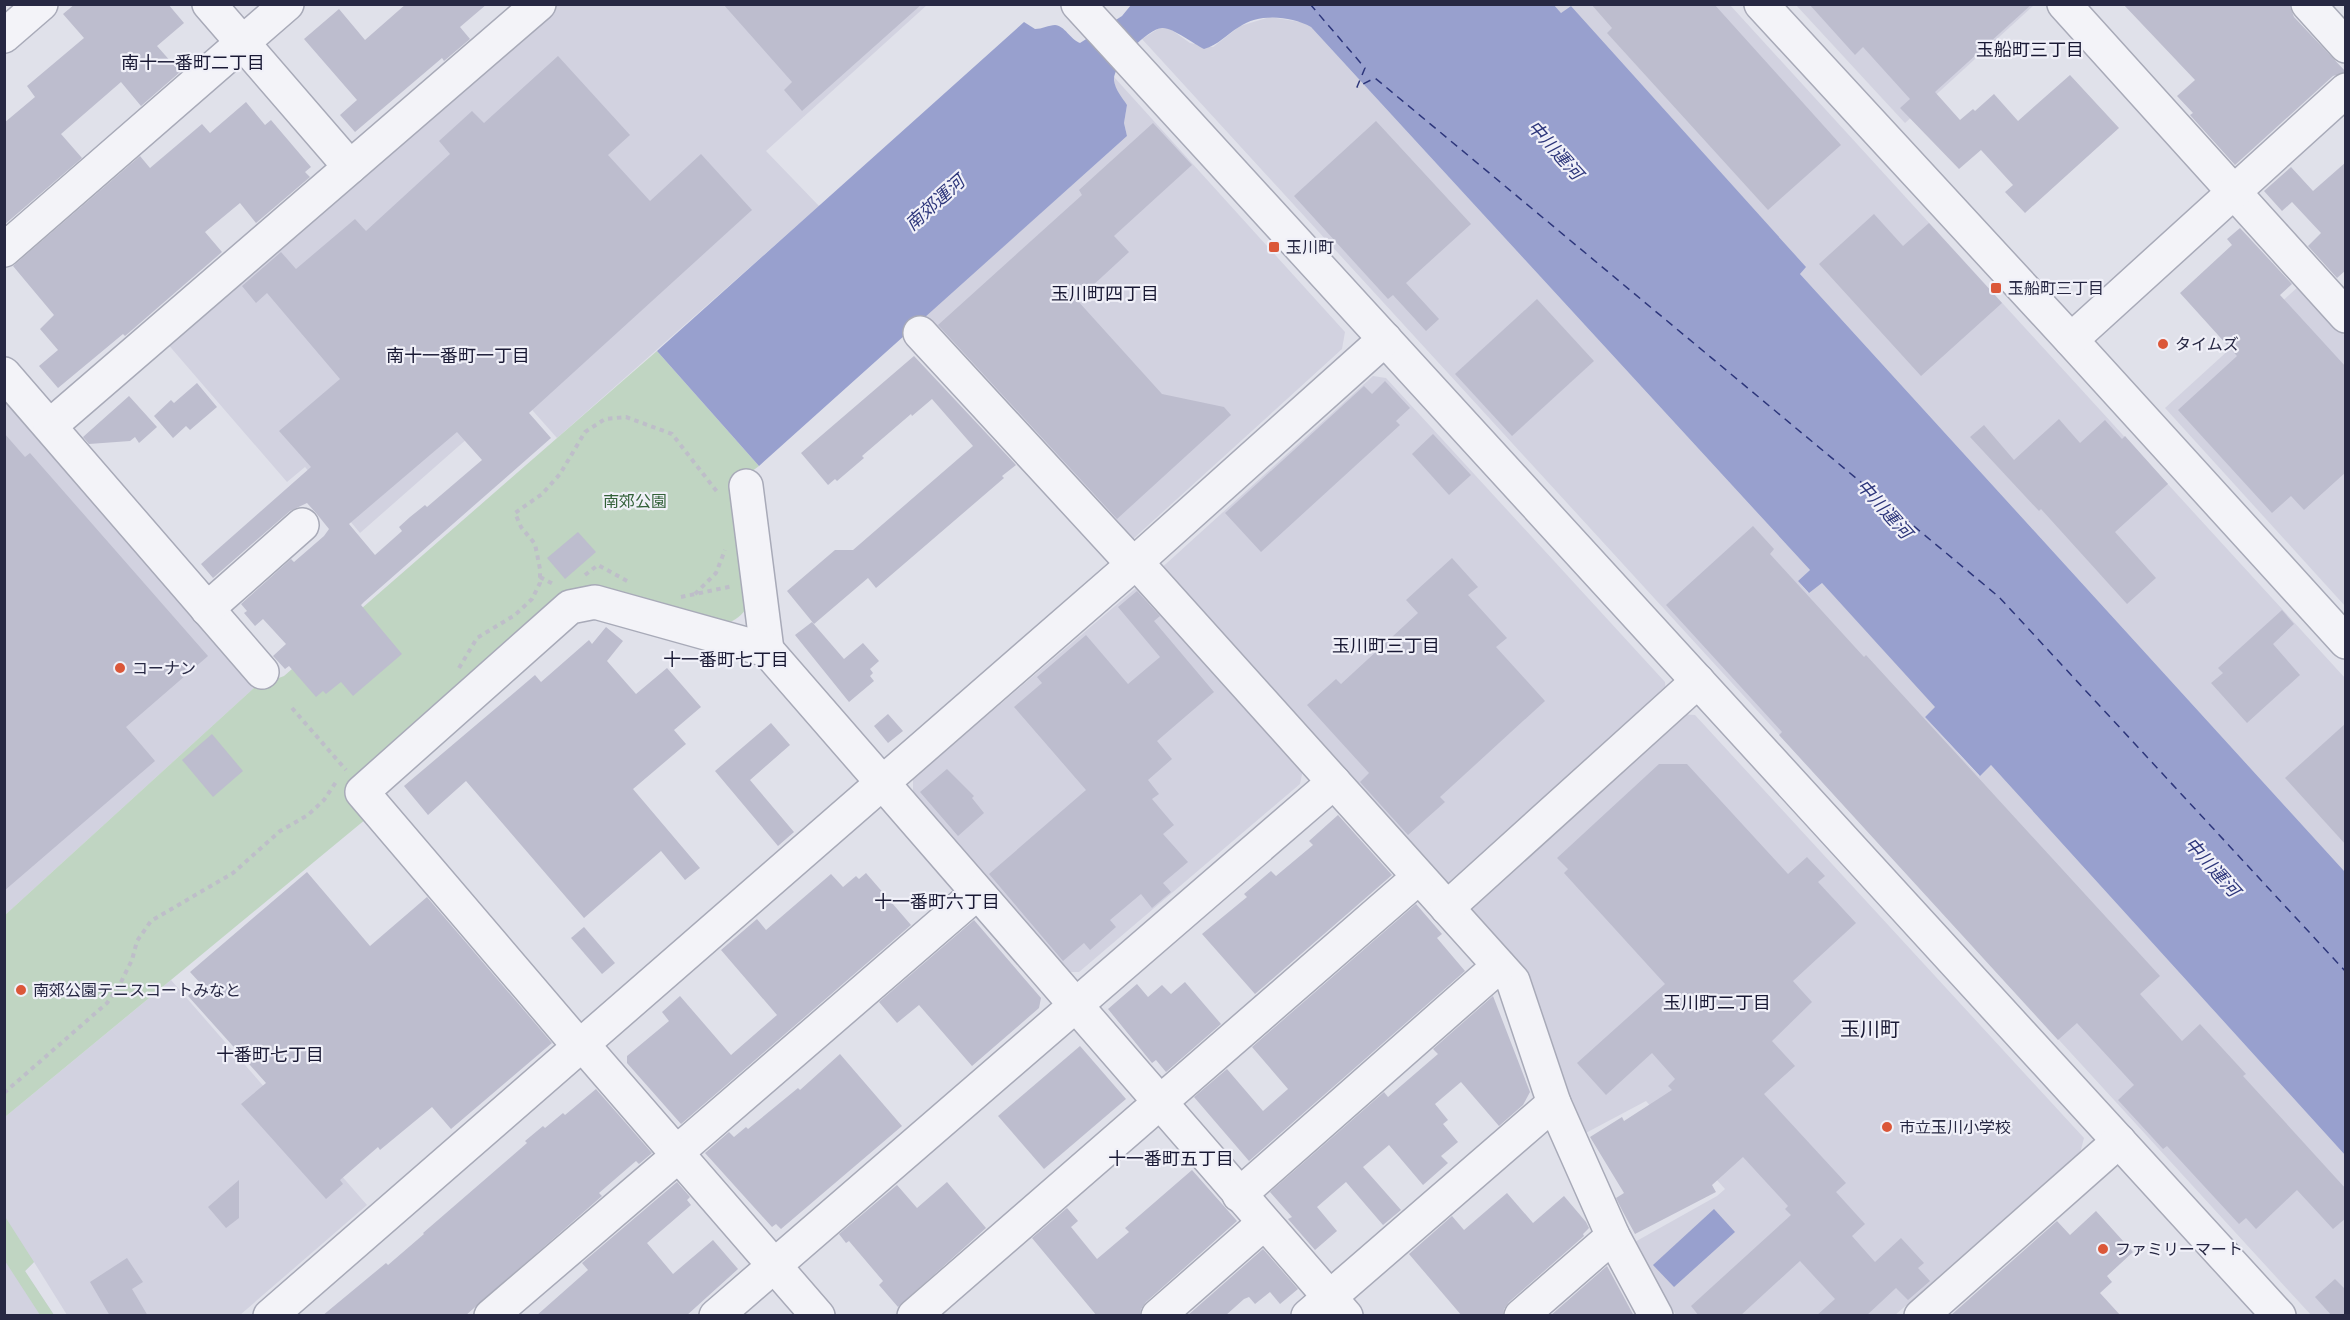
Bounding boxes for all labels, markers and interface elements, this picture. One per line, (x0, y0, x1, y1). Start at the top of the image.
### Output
district label: 玉船町三丁目 (1976, 37, 2084, 61)
district label: 南十一番町二丁目 (121, 50, 265, 74)
water label: 中川運河 (1523, 115, 1591, 186)
water label: 南郊運河 (900, 167, 971, 235)
place label: 玉川町 (1286, 236, 1334, 258)
marker: 玉川町 (1267, 240, 1281, 254)
place label: 玉船町三丁目 (2008, 277, 2104, 299)
district label: 玉川町四丁目 (1051, 281, 1159, 305)
marker: 玉船町三丁目 (1989, 281, 2003, 295)
place label: タイムズ (2175, 333, 2239, 355)
marker: タイムズ (2156, 337, 2170, 351)
district label: 南十一番町一丁目 (386, 343, 530, 367)
water label: 中川運河 (1852, 474, 1920, 545)
park label: 南郊公園 (603, 490, 667, 512)
district label: 玉川町三丁目 (1332, 633, 1440, 657)
district label: 十一番町七丁目 (663, 647, 789, 671)
place label: コーナン (132, 657, 196, 679)
marker: コーナン (113, 661, 127, 675)
water label: 中川運河 (2180, 832, 2248, 903)
district label: 十一番町六丁目 (874, 889, 1000, 913)
place label: 南郊公園テニスコートみなと (33, 979, 241, 1001)
marker: 南郊公園テニスコートみなと (14, 983, 28, 997)
district label: 玉川町二丁目 (1663, 990, 1771, 1014)
district label: 玉川町 (1840, 1015, 1900, 1042)
district label: 十番町七丁目 (216, 1042, 324, 1066)
place label: 市立玉川小学校 (1899, 1116, 2011, 1138)
marker: 市立玉川小学校 (1880, 1120, 1894, 1134)
district label: 十一番町五丁目 (1108, 1146, 1234, 1170)
place label: ファミリーマート (2115, 1238, 2243, 1260)
marker: ファミリーマート (2096, 1242, 2110, 1256)

